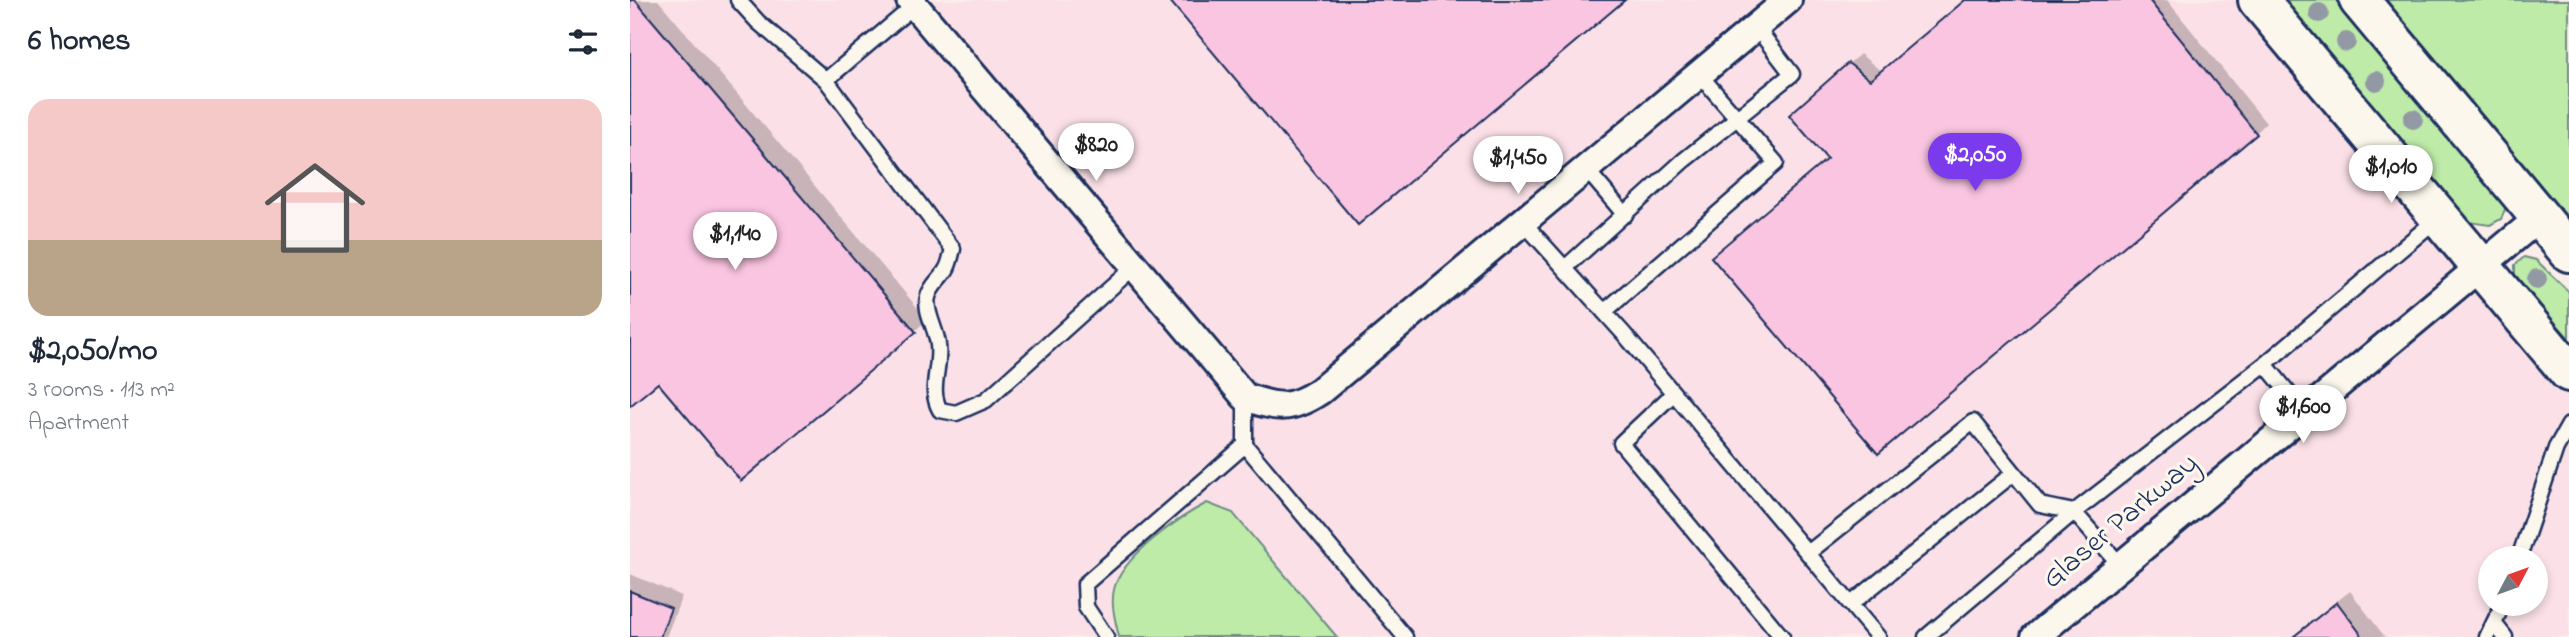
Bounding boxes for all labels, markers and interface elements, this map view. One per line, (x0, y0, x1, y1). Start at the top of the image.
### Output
text: 6 homes (28, 20, 131, 64)
icon: filters (564, 23, 602, 61)
pin: $820 (1055, 124, 1137, 183)
text: $820 (1074, 129, 1118, 162)
pin: $2,050 (1918, 134, 2032, 193)
pin: $1,450 (1461, 136, 1575, 196)
text: $2,050 (1944, 139, 2006, 172)
text: $1,450 (1489, 142, 1547, 175)
icon: home (252, 145, 378, 271)
pin: $1,010 (2334, 146, 2448, 205)
text: $1,010 (2365, 151, 2417, 184)
pin: $1,140 (678, 212, 792, 272)
text: $1,140 (709, 218, 761, 251)
text: $2,050/mo (28, 330, 157, 374)
text: 3 rooms · 113 m² (28, 374, 175, 407)
pin: $1,600 (2246, 386, 2360, 445)
text: $1,600 (2275, 391, 2331, 424)
text: Apartment (28, 407, 129, 440)
street label: Glaser Parkway (2033, 443, 2209, 601)
north arrow (2478, 546, 2548, 616)
map controls (2478, 546, 2548, 616)

